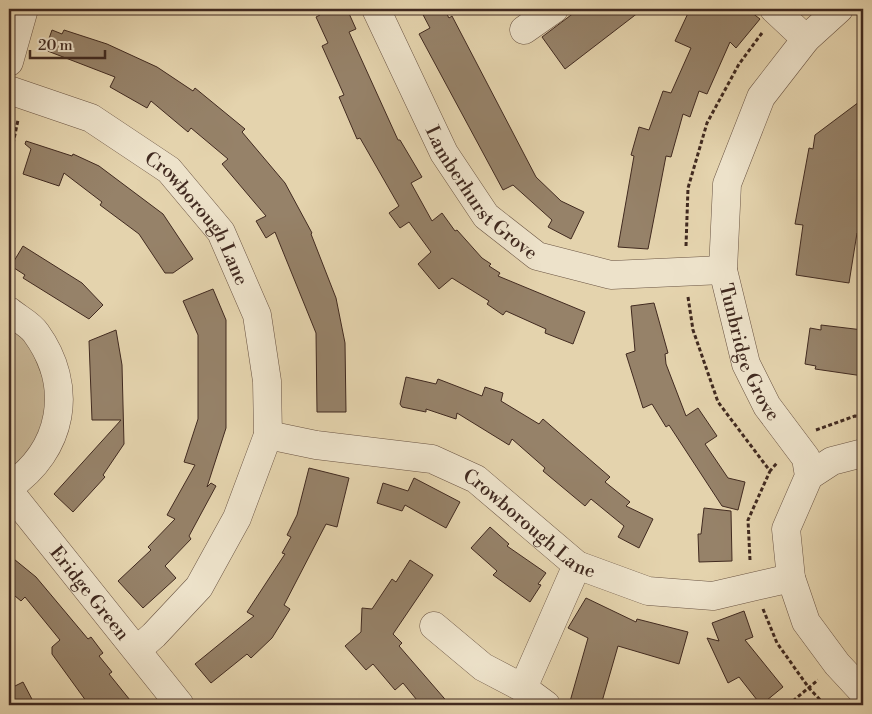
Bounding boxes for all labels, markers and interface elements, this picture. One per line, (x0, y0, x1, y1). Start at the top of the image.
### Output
scale bar (30, 28, 105, 60)
text: 20 m (38, 36, 73, 55)
street label: Lamberhurst Grove (420, 122, 542, 265)
street label: Crowborough Lane (140, 146, 254, 289)
street label: Tunbridge Grove (714, 281, 785, 426)
street label: Crowborough Lane (460, 464, 599, 584)
street label: Eridge Green (44, 541, 135, 645)

